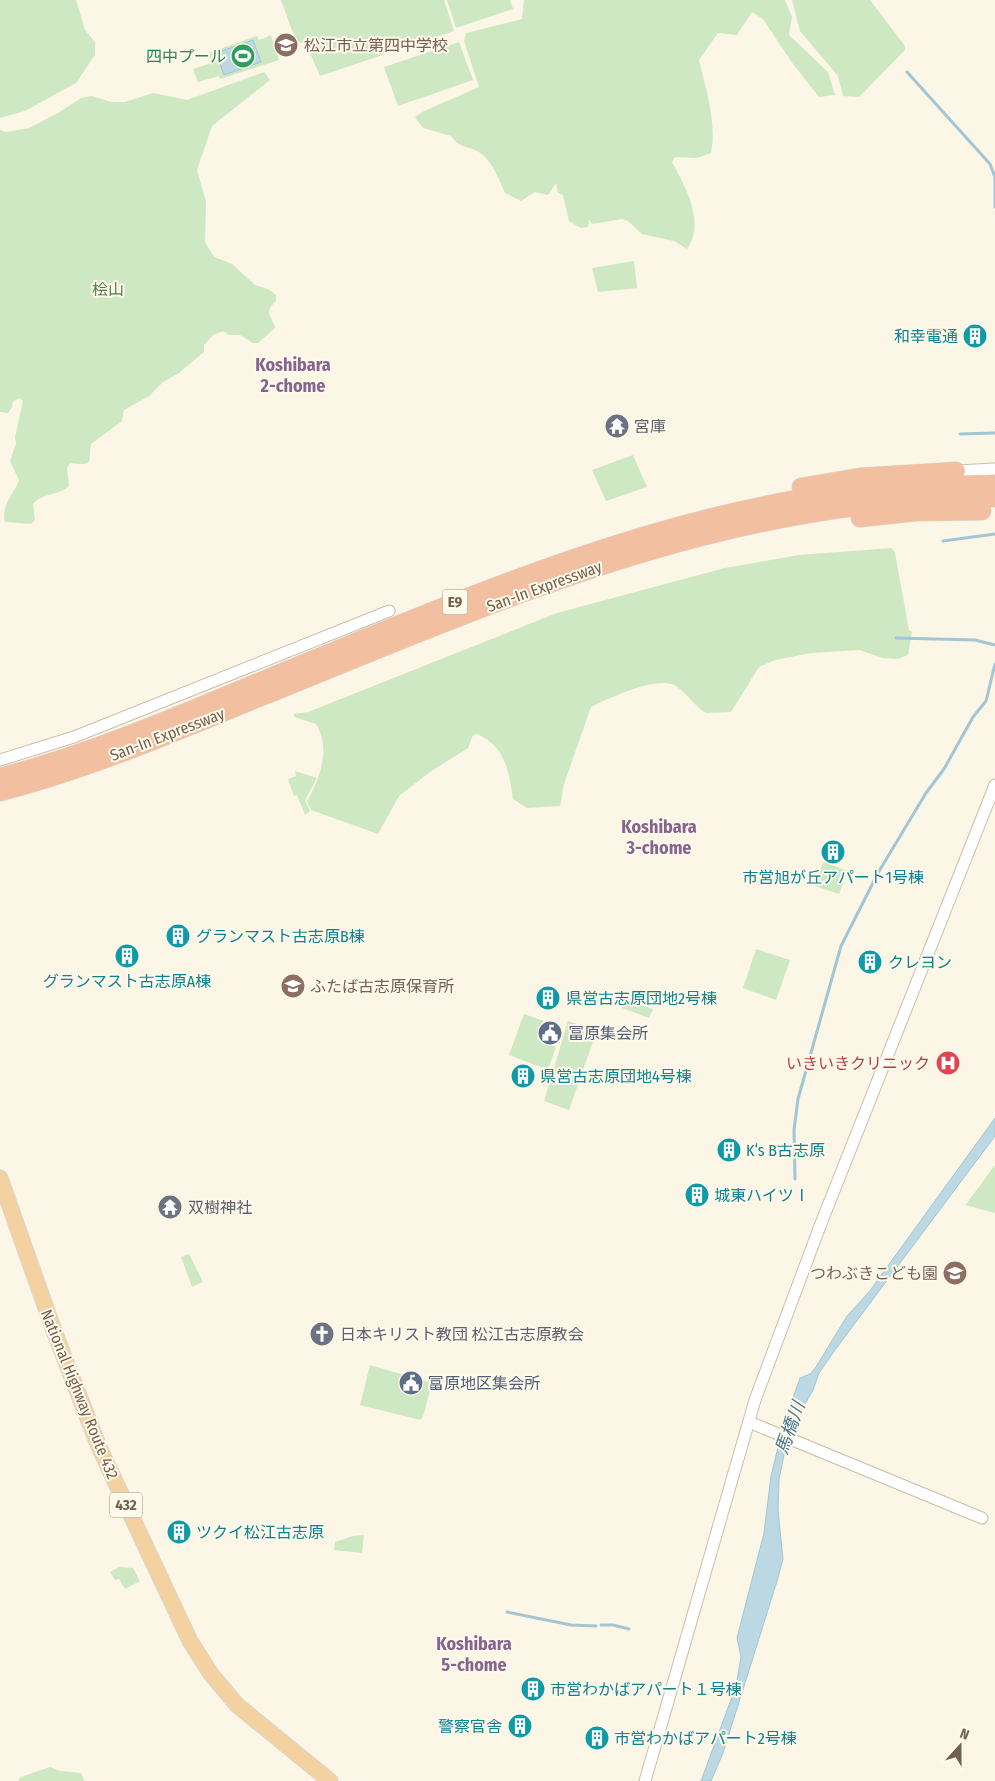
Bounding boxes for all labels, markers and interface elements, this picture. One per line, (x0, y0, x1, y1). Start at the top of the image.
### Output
school or university icon: 松江市立第四中学校 (273, 32, 299, 58)
place label: 松江市立第四中学校 (304, 36, 448, 55)
sports icon: 四中プール (230, 43, 256, 69)
place label: 四中プール (146, 47, 226, 66)
park label: 桧山 (92, 280, 124, 299)
building icon: 和幸電通 (962, 323, 988, 349)
place label: 和幸電通 (894, 327, 958, 346)
district label: Koshibara 2-chome (255, 354, 331, 397)
temple icon: 宮庫 (604, 413, 630, 439)
place label: 宮庫 (634, 417, 666, 436)
street label: San-In Expressway (484, 557, 605, 616)
road number: E9 (442, 590, 468, 614)
street label: San-In Expressway (107, 704, 228, 765)
district label: Koshibara 3-chome (621, 816, 697, 859)
building icon: 市営旭が丘アパート1号棟 (820, 839, 846, 865)
place label: 市営旭が丘アパート1号棟 (742, 868, 924, 887)
building icon: グランマスト古志原B棟 (165, 923, 191, 949)
place label: グランマスト古志原B棟 (196, 927, 365, 946)
building icon: グランマスト古志原A棟 (114, 943, 140, 969)
building icon: クレヨン (857, 949, 883, 975)
place label: クレヨン (888, 953, 952, 972)
place label: グランマスト古志原A棟 (43, 972, 211, 991)
school or university icon: ふたば古志原保育所 (280, 973, 306, 999)
place label: ふたば古志原保育所 (310, 977, 454, 996)
building icon: 県営古志原団地2号棟 (535, 985, 561, 1011)
place label: 県営古志原団地2号棟 (566, 989, 717, 1008)
public building icon: 冨原集会所 (537, 1020, 563, 1046)
place label: 冨原集会所 (568, 1024, 648, 1043)
hospital icon: いきいきクリニック (935, 1050, 961, 1076)
place label: いきいきクリニック (786, 1054, 930, 1073)
building icon: 県営古志原団地4号棟 (510, 1063, 536, 1089)
place label: 県営古志原団地4号棟 (540, 1067, 692, 1086)
building icon: K‘s B古志原 (716, 1137, 742, 1163)
place label: K‘s B古志原 (746, 1141, 825, 1160)
building icon: 城東ハイツⅠ (684, 1182, 710, 1208)
place label: 城東ハイツⅠ (714, 1186, 810, 1205)
temple icon: 双樹神社 (157, 1194, 183, 1220)
place label: 双樹神社 (188, 1198, 252, 1217)
school or university icon: つわぶきこども園 (942, 1260, 968, 1286)
place label: つわぶきこども園 (810, 1264, 938, 1283)
street label: National Highway Route 432 (37, 1307, 122, 1482)
church icon: 日本キリスト教団 松江古志原教会 (309, 1321, 335, 1347)
place label: 日本キリスト教団 松江古志原教会 (340, 1325, 584, 1344)
public building icon: 富原地区集会所 (398, 1370, 424, 1396)
place label: 富原地区集会所 (428, 1374, 540, 1393)
water label: 馬橋川 (770, 1397, 810, 1457)
road number: 432 (110, 1492, 142, 1518)
building icon: ツクイ松江古志原 (166, 1519, 192, 1545)
place label: ツクイ松江古志原 (196, 1523, 324, 1542)
district label: Koshibara 5-chome (436, 1633, 512, 1676)
building icon: 市営わかばアパート１号棟 (520, 1676, 546, 1702)
place label: 市営わかばアパート１号棟 (550, 1680, 742, 1699)
building icon: 警察官舎 (507, 1713, 533, 1739)
place label: 警察官舎 (438, 1717, 502, 1736)
north arrow (935, 1721, 985, 1771)
building icon: 市営わかばアパート2号棟 (584, 1725, 610, 1751)
text: N (958, 1725, 971, 1744)
place label: 市営わかばアパート2号棟 (614, 1729, 797, 1748)

